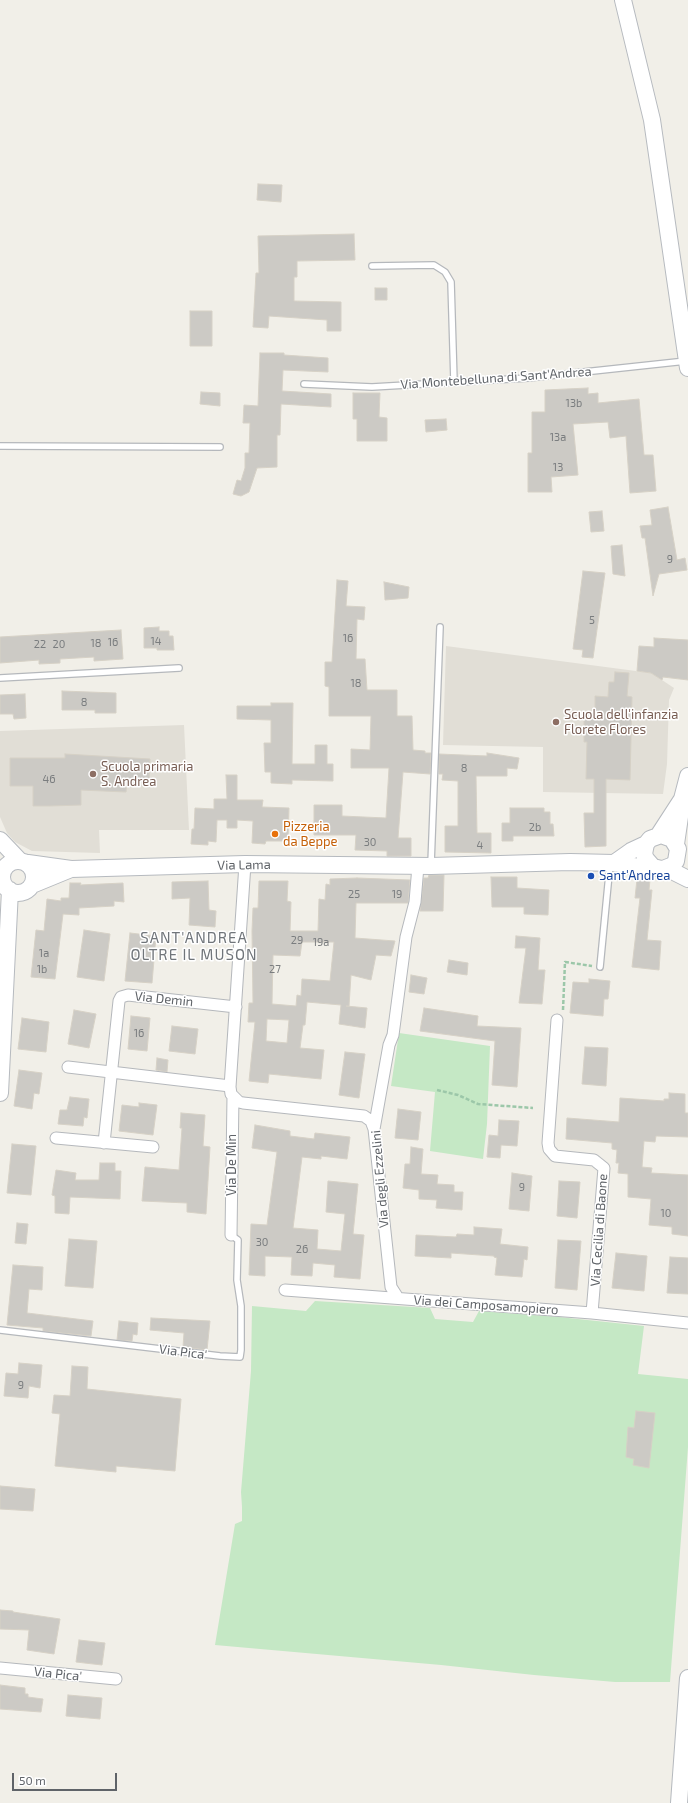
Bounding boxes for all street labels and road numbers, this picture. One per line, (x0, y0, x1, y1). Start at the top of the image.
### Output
street label: Via Montebelluna di Sant'Andrea (400, 364, 592, 392)
street label: Via Lama (217, 857, 271, 873)
street label: Via Demin (134, 988, 194, 1010)
street label: Via degli Ezzelini (368, 1129, 392, 1229)
street label: Via De Min (224, 1134, 240, 1196)
street label: Via Cecilia di Baone (587, 1173, 611, 1287)
street label: Via dei Camposamopiero (413, 1292, 559, 1318)
street label: Via Pica' (158, 1341, 208, 1363)
street label: Via Pica' (33, 1664, 83, 1684)

